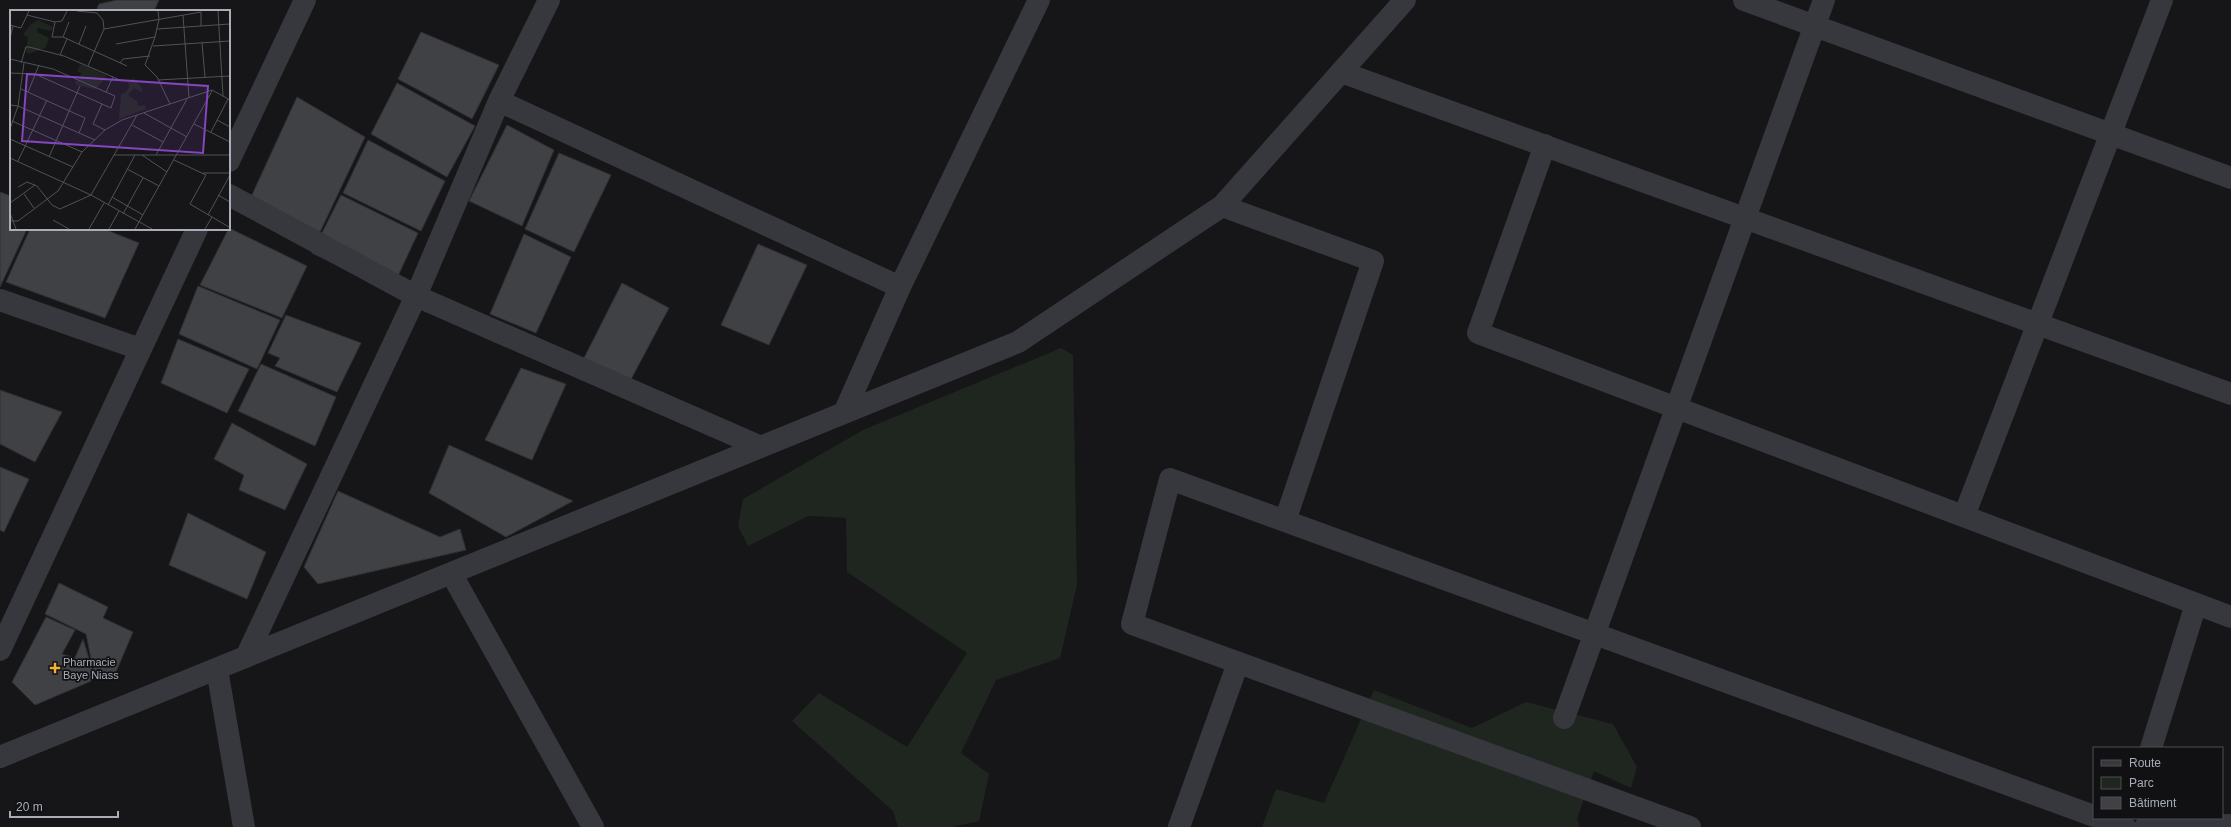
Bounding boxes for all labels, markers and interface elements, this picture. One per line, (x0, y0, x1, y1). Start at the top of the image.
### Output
inset map (10, 10, 230, 230)
place label: Pharmacie Baye Niass (63, 656, 119, 681)
marker: Pharmacie Baye Niass (50, 663, 60, 673)
legend (2093, 747, 2223, 819)
text: Route (2129, 756, 2161, 770)
text: Parc (2129, 776, 2154, 790)
scale bar (10, 793, 118, 819)
text: Bâtiment (2129, 796, 2177, 810)
text: 20 m (16, 800, 43, 814)

